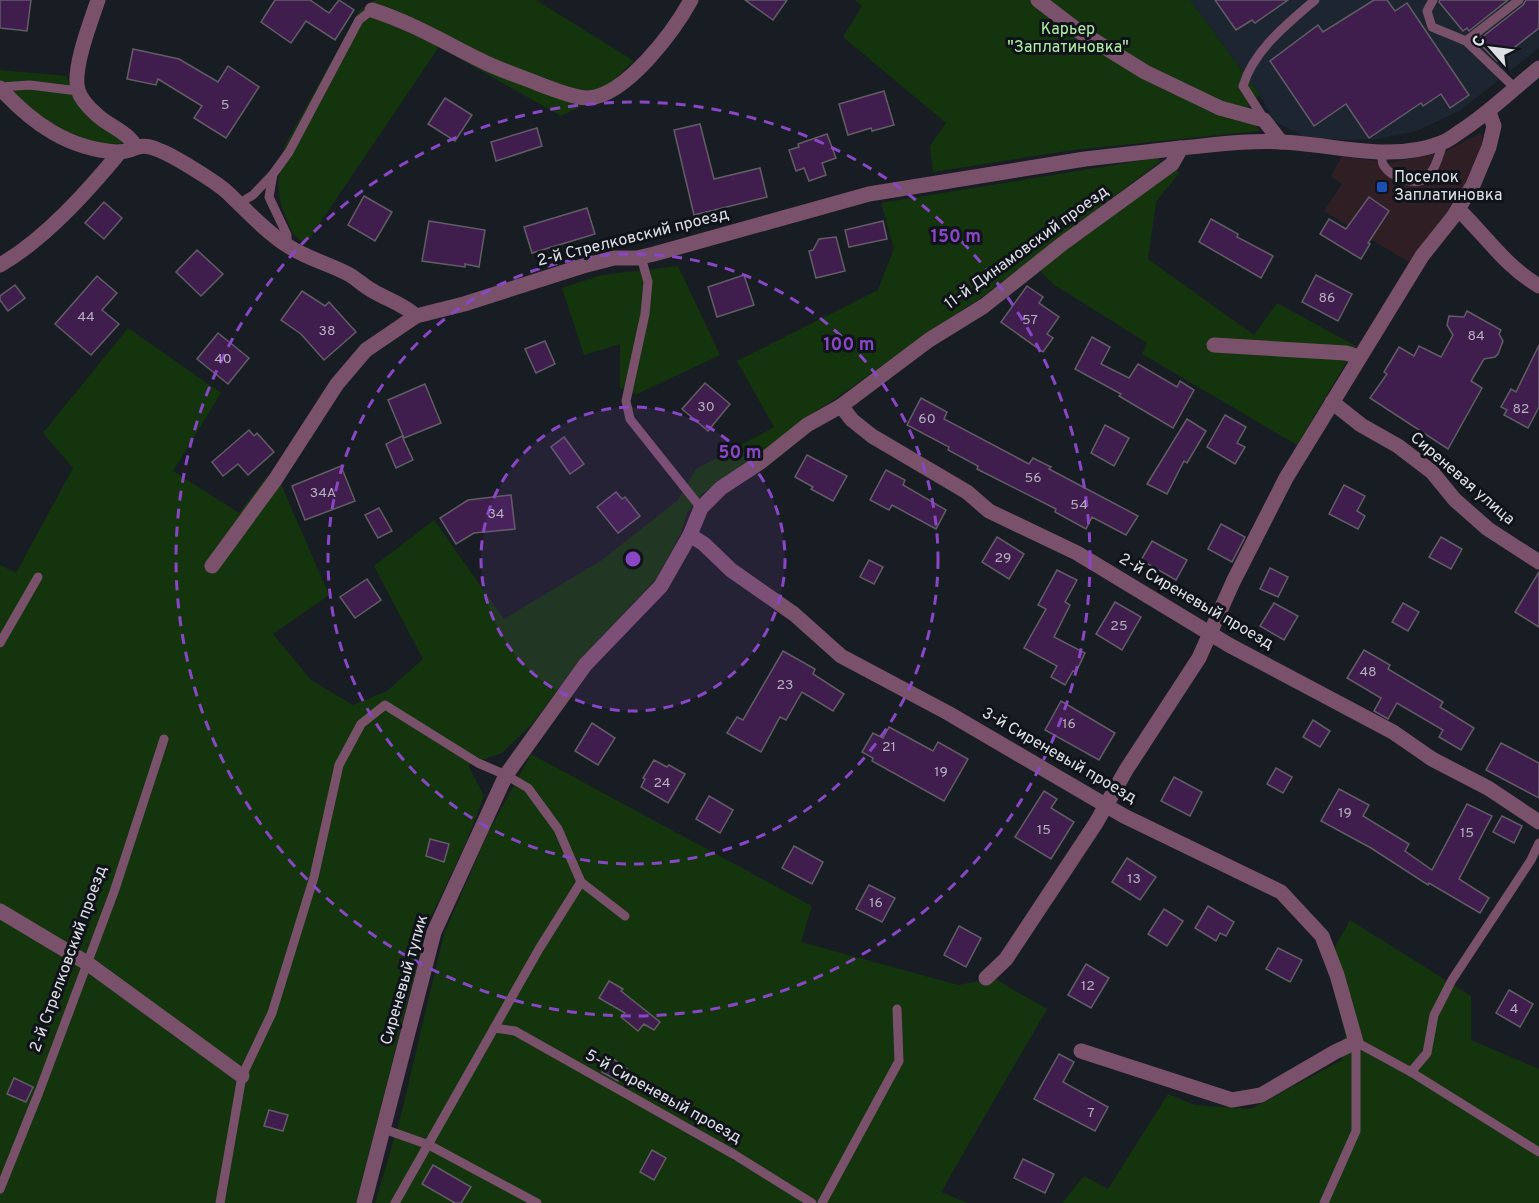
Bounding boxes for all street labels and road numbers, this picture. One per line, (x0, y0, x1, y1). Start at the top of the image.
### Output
street label: 11-й Динамовский проезд (941, 182, 1113, 314)
street label: 2-й Стрелковский проезд (535, 204, 731, 272)
street label: Сиреневая улица (1406, 428, 1518, 530)
street label: 2-й Сиреневый проезд (1115, 549, 1277, 655)
street label: 3-й Сиреневый проезд (978, 704, 1140, 808)
street label: 2-й Стрелковский проезд (26, 863, 112, 1055)
street label: Сиреневый тупик (377, 913, 433, 1047)
street label: 5-й Сиреневый проезд (581, 1046, 745, 1148)

